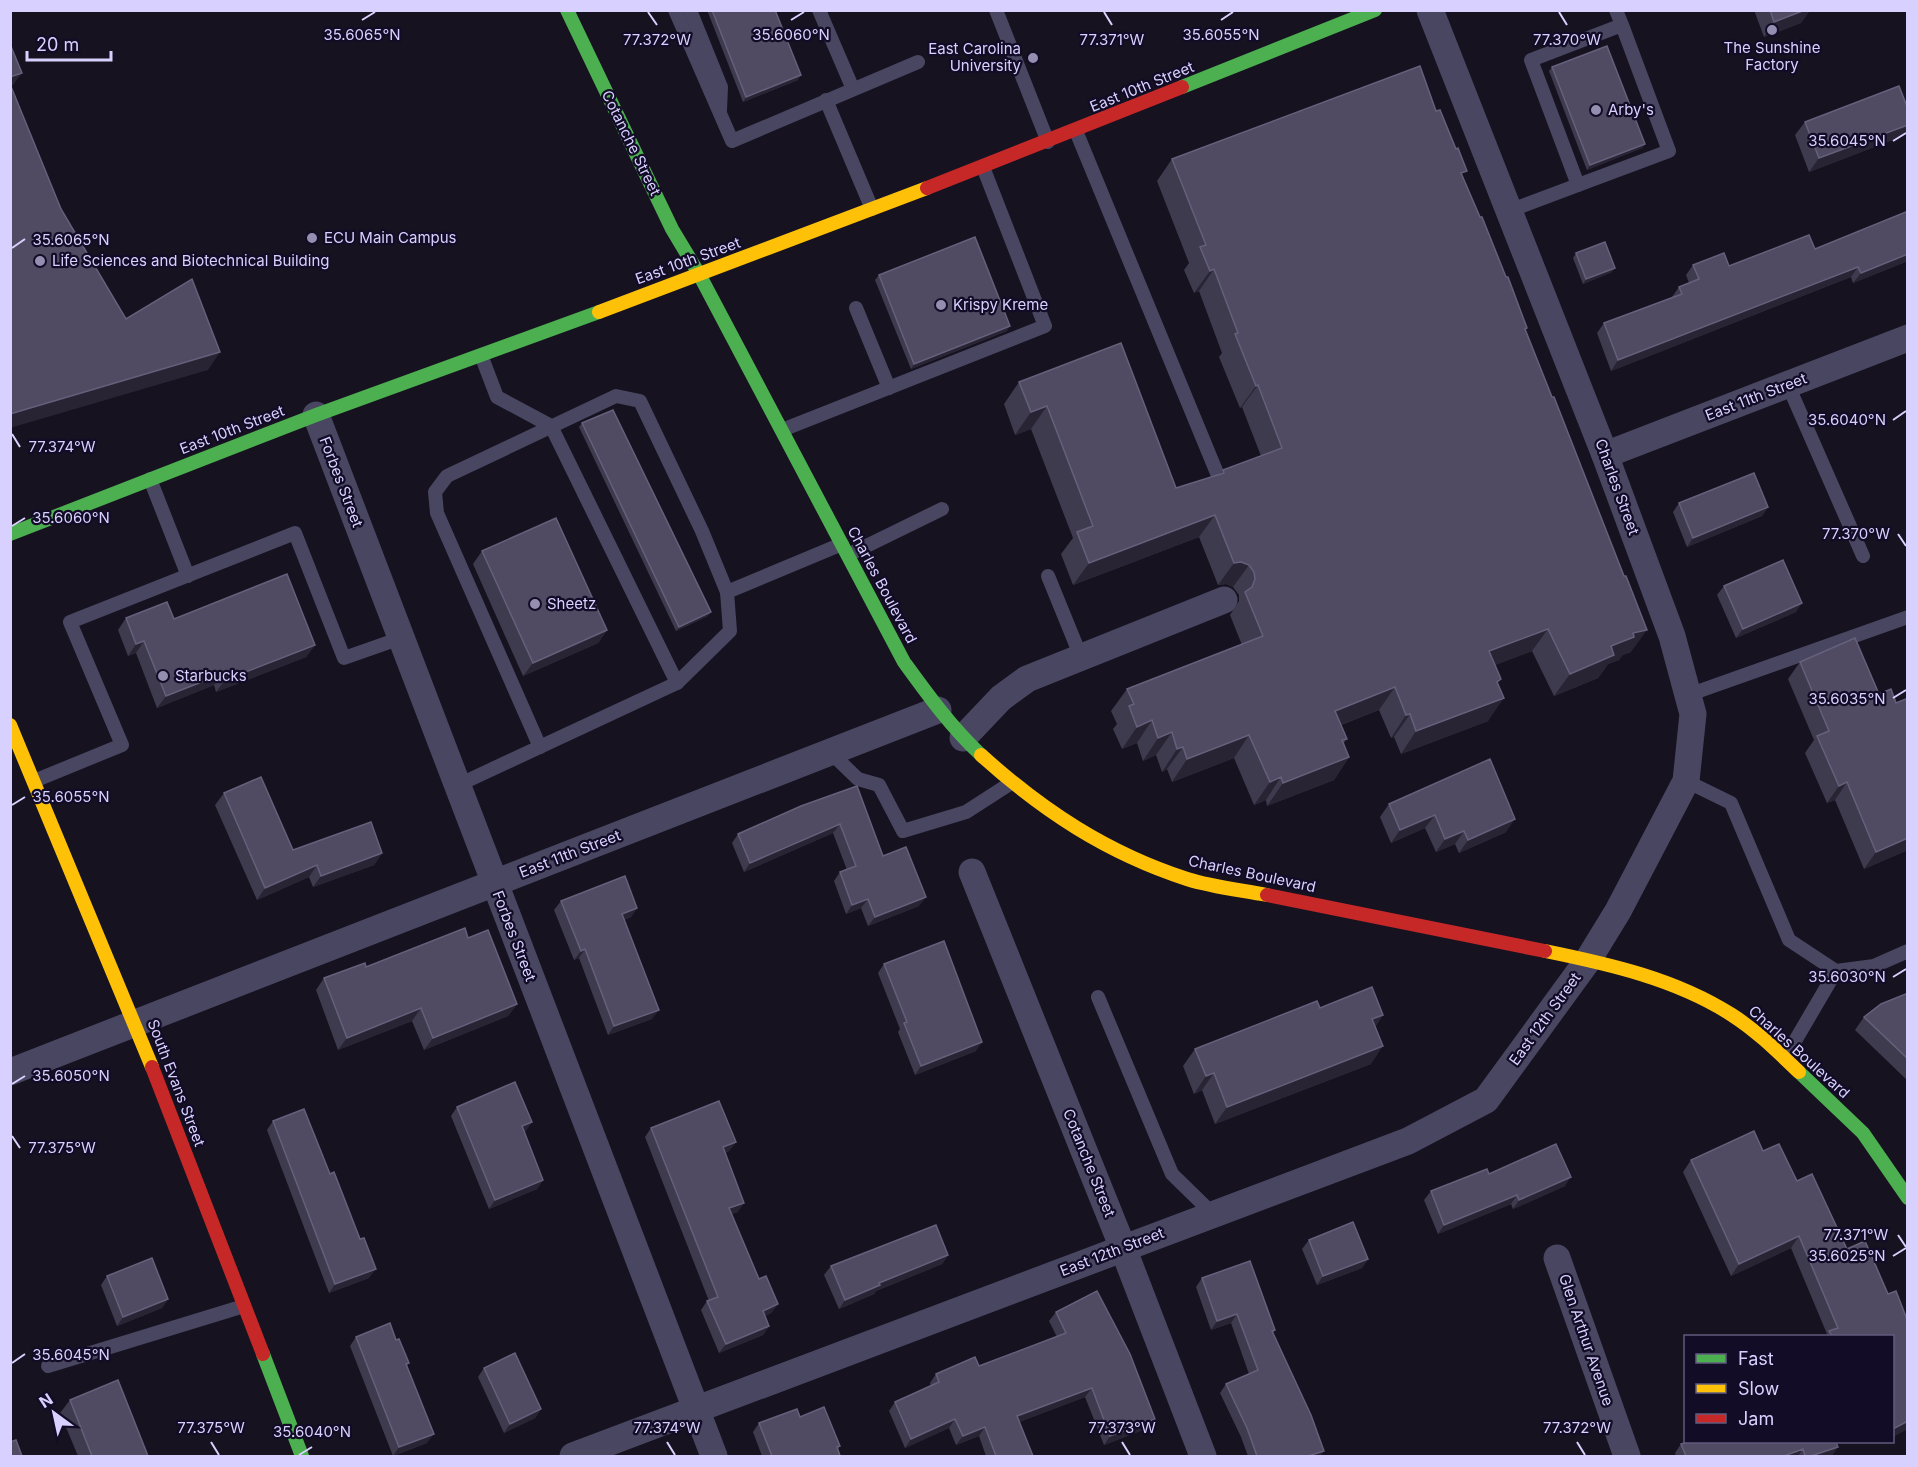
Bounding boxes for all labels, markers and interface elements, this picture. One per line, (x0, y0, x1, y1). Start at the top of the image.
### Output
marker: The Sunshine Factory (1765, 23, 1779, 37)
scale bar (27, 24, 111, 62)
text: 35.6065°N (323, 25, 401, 44)
text: 35.6060°N (752, 25, 830, 44)
text: 35.6055°N (1182, 25, 1260, 44)
text: 77.372°W (623, 30, 691, 49)
text: 77.371°W (1080, 30, 1145, 49)
text: 77.370°W (1533, 30, 1601, 49)
text: 20 m (36, 34, 79, 55)
place label: The Sunshine Factory (1724, 38, 1820, 74)
place label: East Carolina University (928, 39, 1022, 75)
marker: East Carolina University (1026, 51, 1040, 65)
street label: East 10th Street (1087, 57, 1197, 116)
street label: Cotanche Street (598, 87, 665, 199)
place label: Arby's (1608, 100, 1654, 119)
marker: Arby's (1589, 103, 1603, 117)
text: 35.6045°N (1808, 131, 1886, 150)
place label: ECU Main Campus (324, 228, 457, 247)
text: 35.6065°N (32, 230, 110, 249)
marker: ECU Main Campus (305, 231, 319, 245)
street label: East 10th Street (633, 233, 743, 288)
place label: Life Sciences and Biotechnical Building (52, 251, 329, 270)
marker: Life Sciences and Biotechnical Building (33, 254, 47, 268)
place label: Krispy Kreme (953, 295, 1048, 314)
marker: Krispy Kreme (934, 298, 948, 312)
street label: East 11th Street (1702, 368, 1809, 425)
street label: East 10th Street (177, 401, 287, 458)
text: 35.6040°N (1808, 410, 1886, 429)
street label: Forbes Street (315, 434, 367, 530)
street label: Charles Street (1591, 436, 1644, 538)
text: 77.374°W (28, 437, 96, 456)
text: 35.6060°N (32, 508, 110, 527)
street label: Charles Boulevard (844, 523, 921, 647)
text: 77.370°W (1822, 524, 1890, 543)
place label: Sheetz (547, 594, 596, 613)
marker: Sheetz (528, 597, 542, 611)
place label: Starbucks (175, 666, 247, 685)
marker: Starbucks (156, 669, 170, 683)
text: 35.6035°N (1808, 689, 1886, 708)
text: 35.6055°N (32, 787, 110, 806)
street label: East 11th Street (516, 825, 623, 882)
street label: Charles Boulevard (1187, 851, 1318, 896)
street label: Forbes Street (488, 888, 540, 984)
text: 35.6030°N (1808, 967, 1886, 986)
street label: East 12th Street (1505, 969, 1585, 1069)
street label: Charles Boulevard (1745, 1001, 1854, 1102)
street label: South Evans Street (143, 1017, 209, 1149)
text: 35.6050°N (32, 1066, 110, 1085)
street label: Cotanche Street (1059, 1106, 1120, 1220)
text: 77.375°W (28, 1138, 96, 1157)
street label: East 12th Street (1057, 1223, 1167, 1280)
text: 77.371°W (1824, 1225, 1889, 1244)
text: 35.6025°N (1808, 1246, 1886, 1265)
street label: Glen Arthur Avenue (1555, 1271, 1618, 1408)
legend (1684, 1335, 1894, 1443)
text: 35.6045°N (32, 1345, 110, 1364)
text: Fast (1738, 1348, 1774, 1369)
text: Slow (1738, 1378, 1779, 1399)
north arrow (24, 1383, 84, 1443)
text: N (35, 1389, 56, 1412)
text: Jam (1738, 1408, 1774, 1429)
text: 77.375°W (177, 1418, 245, 1437)
text: 77.374°W (633, 1418, 701, 1437)
text: 77.373°W (1088, 1418, 1156, 1437)
text: 77.372°W (1543, 1418, 1611, 1437)
text: 35.6040°N (273, 1422, 351, 1441)

